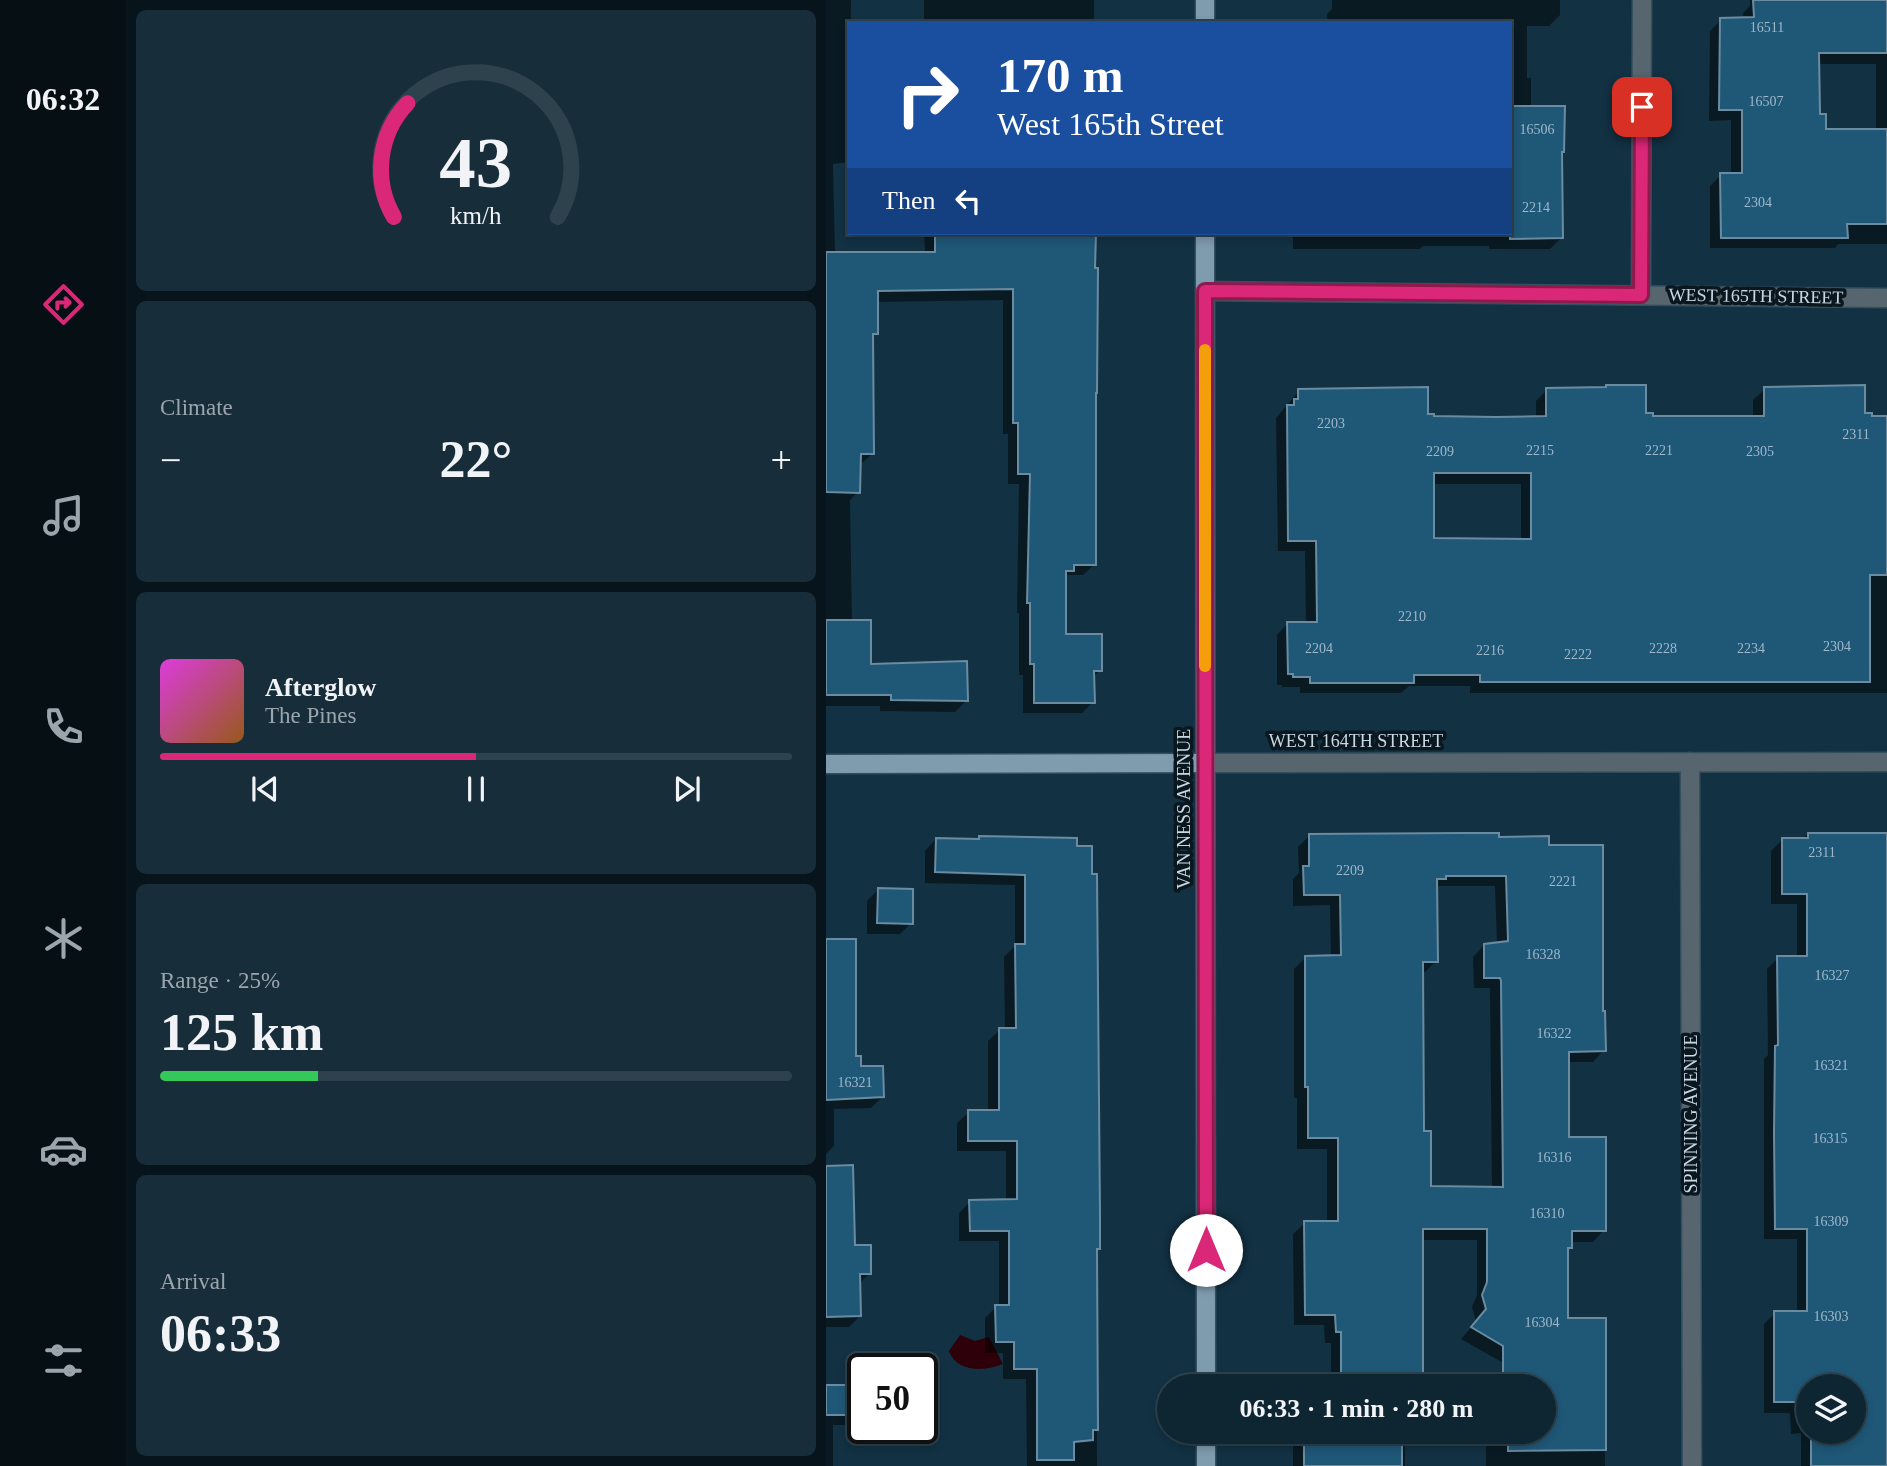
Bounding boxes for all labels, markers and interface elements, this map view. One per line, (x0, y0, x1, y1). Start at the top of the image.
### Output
house number: 16511 (1750, 20, 1784, 35)
text: 170 m (997, 48, 1124, 103)
icon: right (882, 49, 973, 140)
pin (1612, 77, 1672, 137)
text: 06:32 (26, 81, 100, 117)
icon: arrive (1623, 88, 1661, 126)
house number: 16507 (1749, 94, 1784, 109)
text: West 165th Street (997, 106, 1224, 142)
text: 43 (440, 122, 512, 203)
house number: 16506 (1520, 122, 1555, 137)
icon: left (949, 182, 987, 220)
text: Then (882, 186, 935, 215)
house number: 2304 (1744, 195, 1772, 210)
house number: 2214 (1522, 200, 1550, 215)
text: km/h (450, 201, 502, 228)
icon: directions (39, 280, 88, 329)
street label: WEST 165TH STREET (1669, 284, 1843, 308)
text: Climate (160, 395, 233, 420)
house number: 2203 (1317, 416, 1345, 431)
house number: 2311 (1842, 427, 1870, 442)
text: 22° (440, 431, 512, 488)
text: − (160, 439, 181, 481)
text: + (771, 439, 792, 481)
house number: 2215 (1526, 443, 1554, 458)
house number: 2221 (1645, 443, 1673, 458)
house number: 2209 (1426, 444, 1454, 459)
house number: 2305 (1746, 444, 1774, 459)
icon: music (39, 491, 88, 540)
house number: 2210 (1398, 609, 1426, 624)
house number: 2304 (1823, 639, 1851, 654)
house number: 2204 (1305, 641, 1333, 656)
house number: 2228 (1649, 641, 1677, 656)
house number: 2234 (1737, 641, 1765, 656)
house number: 2216 (1476, 643, 1504, 658)
house number: 2222 (1564, 647, 1592, 662)
text: Afterglow (265, 673, 376, 702)
icon: phone (39, 702, 88, 751)
text: The Pines (265, 703, 356, 728)
street label: VAN NESS AVENUE (1174, 729, 1194, 889)
street label: WEST 164TH STREET (1269, 731, 1443, 751)
icon: previous (246, 770, 284, 808)
icon: pause (457, 770, 495, 808)
icon: next (668, 770, 706, 808)
house number: 2311 (1808, 845, 1836, 860)
house number: 2209 (1336, 863, 1364, 878)
house number: 2221 (1549, 874, 1577, 889)
icon: climate (39, 914, 88, 963)
house number: 16328 (1526, 947, 1561, 962)
text: Range · 25% (160, 968, 280, 993)
house number: 16327 (1815, 968, 1850, 983)
text: 125 km (160, 1004, 323, 1061)
house number: 16322 (1537, 1026, 1572, 1041)
street label: SPINNING AVENUE (1681, 1034, 1701, 1194)
house number: 16321 (1814, 1058, 1849, 1073)
house number: 16321 (838, 1075, 873, 1090)
icon: car (39, 1125, 88, 1174)
house number: 16315 (1813, 1131, 1848, 1146)
house number: 16316 (1537, 1150, 1572, 1165)
house number: 16310 (1530, 1206, 1565, 1221)
position arrow (1169, 1213, 1243, 1287)
house number: 16309 (1814, 1214, 1849, 1229)
text: Arrival (160, 1269, 226, 1294)
text: 06:33 (160, 1305, 281, 1362)
house number: 16303 (1814, 1309, 1849, 1324)
house number: 16304 (1525, 1315, 1560, 1330)
icon: filters (39, 1336, 88, 1385)
speed limit sign: 50 (847, 1353, 938, 1444)
map controls (1796, 1374, 1866, 1444)
button: layers (1796, 1374, 1866, 1444)
text: 06:33 · 1 min · 280 m (1240, 1394, 1474, 1423)

